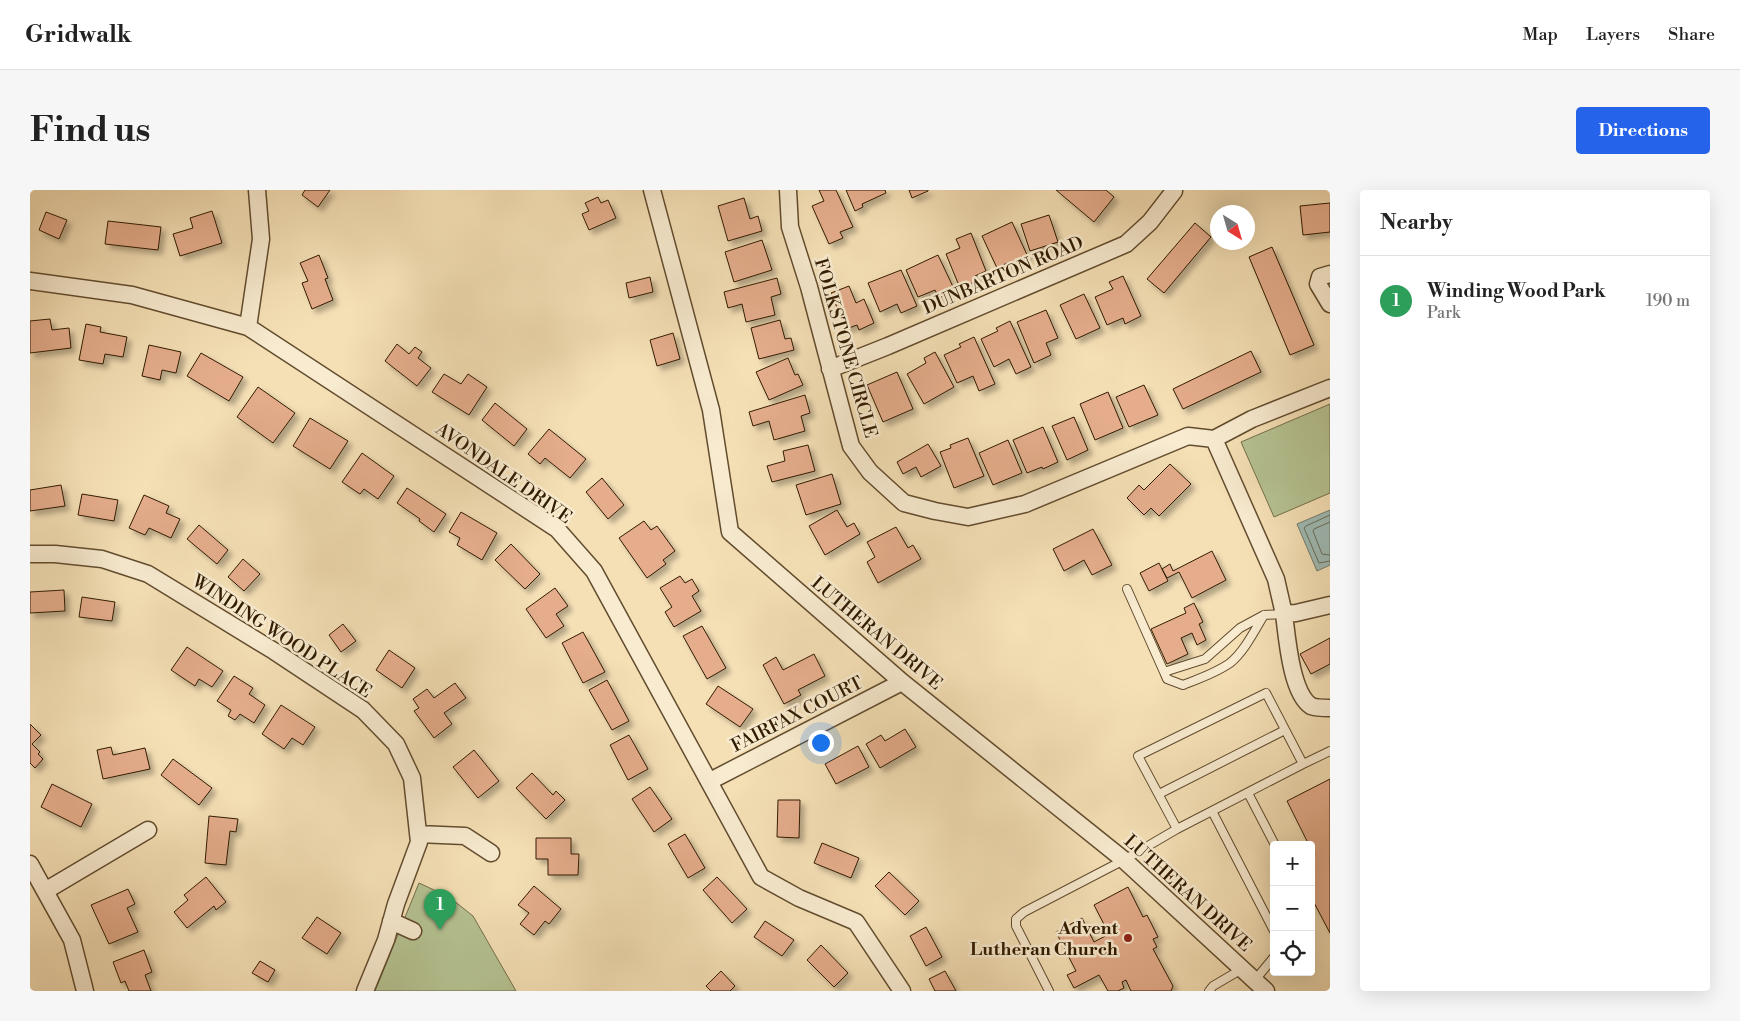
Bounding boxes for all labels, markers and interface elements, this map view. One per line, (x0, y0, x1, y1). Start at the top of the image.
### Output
text: Gridwalk (25, 20, 132, 50)
text: Map (1523, 23, 1558, 46)
text: Layers (1586, 23, 1640, 46)
text: Share (1668, 23, 1715, 46)
button: Directions (1576, 107, 1710, 154)
text: Find us (30, 109, 150, 152)
north arrow (1210, 205, 1255, 250)
text: Nearby (1380, 210, 1453, 236)
street label: DUNBARTON ROAD (919, 231, 1087, 320)
street label: FOLKSTONE CIRCLE (809, 256, 882, 441)
text: Winding Wood Park (1427, 279, 1606, 303)
text: 1 (1392, 291, 1400, 311)
text: 190 m (1646, 291, 1690, 311)
text: Park (1427, 303, 1460, 323)
street label: AVONDALE DRIVE (430, 417, 576, 529)
street label: WINDING WOOD PLACE (187, 569, 376, 703)
street label: LUTHERAN DRIVE (806, 572, 947, 695)
street label: FAIRFAX COURT (727, 671, 867, 758)
your location (808, 730, 834, 756)
street label: LUTHERAN DRIVE (1119, 830, 1256, 957)
map controls (1270, 841, 1315, 976)
button: + (1270, 841, 1315, 886)
button: − (1270, 886, 1315, 931)
pin: 1 (424, 889, 456, 930)
place label: Advent Lutheran Church (970, 917, 1119, 961)
button: locate (1270, 931, 1315, 976)
marker: Advent Lutheran Church (1122, 932, 1134, 944)

